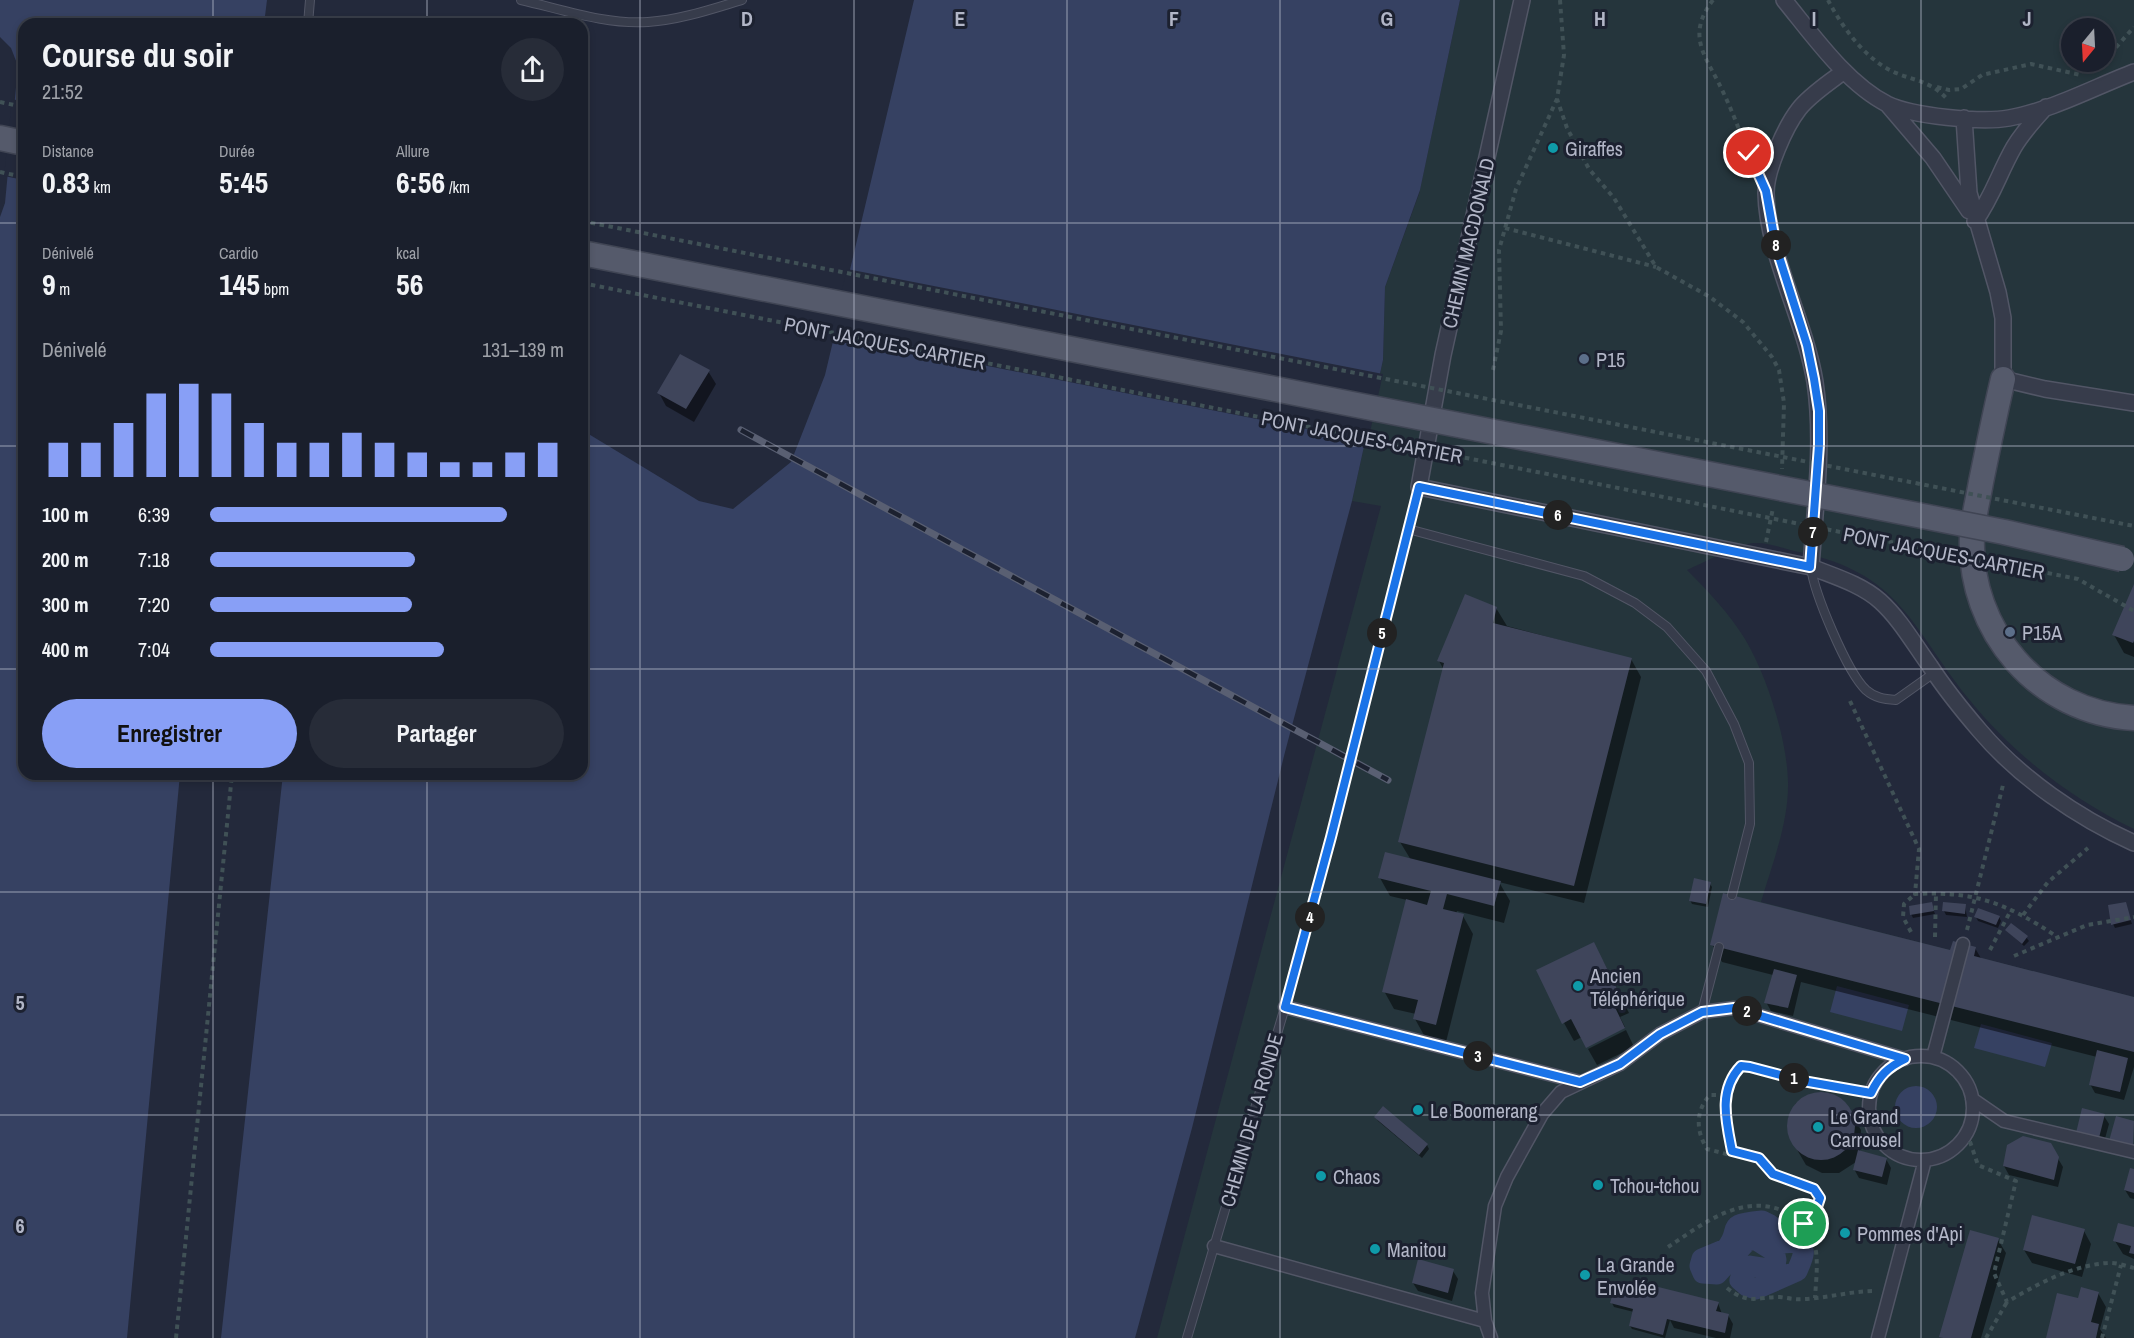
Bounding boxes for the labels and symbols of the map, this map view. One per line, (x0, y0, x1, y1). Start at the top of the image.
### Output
text: D (741, 5, 753, 32)
text: E (955, 5, 966, 32)
text: F (1169, 5, 1179, 32)
text: G (1381, 5, 1393, 32)
text: H (1594, 5, 1606, 32)
text: I (1812, 5, 1816, 32)
text: J (2022, 5, 2032, 32)
north arrow (2061, 18, 2115, 72)
pin (1723, 127, 1774, 178)
place label: Giraffes (1565, 135, 1623, 162)
marker: Giraffes (1546, 141, 1560, 155)
street label: CHEMIN MACDONALD (1435, 155, 1501, 331)
pin: 8 (1761, 230, 1791, 260)
street label: PONT JACQUES-CARTIER (782, 310, 988, 376)
place label: P15 (1596, 346, 1625, 373)
marker: P15 (1577, 352, 1591, 366)
street label: PONT JACQUES-CARTIER (1259, 404, 1465, 470)
pin: 6 (1543, 500, 1573, 530)
pin: 7 (1798, 517, 1828, 547)
street label: PONT JACQUES-CARTIER (1841, 520, 2047, 586)
pin: 5 (1367, 618, 1397, 648)
place label: P15A (2022, 619, 2062, 646)
marker: P15A (2003, 625, 2017, 639)
pin: 4 (1295, 902, 1325, 932)
place label: Ancien Téléphérique (1589, 962, 1685, 1012)
marker: Ancien Téléphérique (1571, 979, 1585, 993)
text: 5 (15, 989, 25, 1016)
pin: 2 (1732, 996, 1762, 1026)
street label: CHEMIN DE LA RONDE (1213, 1030, 1289, 1210)
pin: 3 (1463, 1041, 1493, 1071)
pin: 1 (1779, 1063, 1809, 1093)
place label: Le Boomerang (1430, 1097, 1538, 1124)
marker: Le Boomerang (1411, 1103, 1425, 1117)
place label: Le Grand Carrousel (1830, 1103, 1901, 1153)
marker: Le Grand Carrousel (1811, 1120, 1825, 1134)
place label: Chaos (1333, 1163, 1380, 1190)
marker: Chaos (1314, 1169, 1328, 1183)
place label: Tchou-tchou (1610, 1172, 1699, 1199)
marker: Tchou-tchou (1591, 1178, 1605, 1192)
pin (1778, 1198, 1829, 1249)
text: 6 (15, 1212, 25, 1239)
place label: Pommes d'Api (1857, 1220, 1963, 1247)
marker: Pommes d'Api (1838, 1226, 1852, 1240)
place label: Manitou (1387, 1236, 1446, 1263)
marker: Manitou (1368, 1242, 1382, 1256)
place label: La Grande Envolée (1597, 1251, 1675, 1301)
marker: La Grande Envolée (1578, 1268, 1592, 1282)

